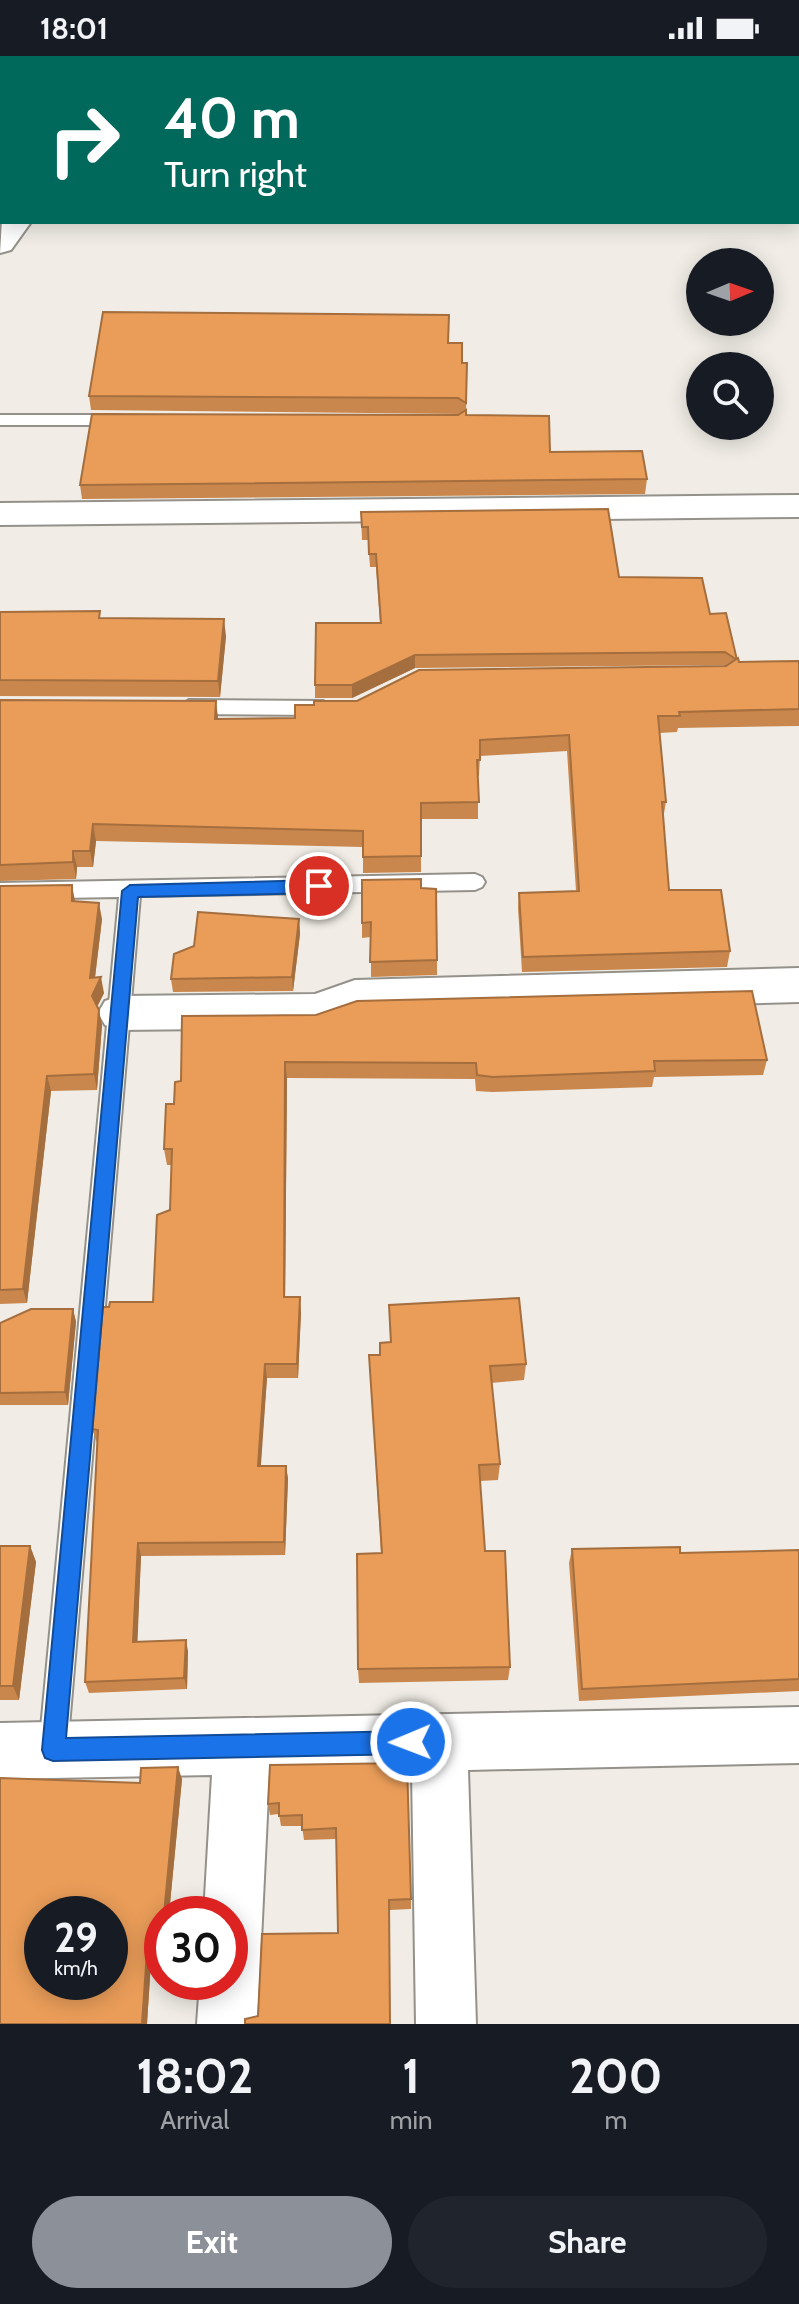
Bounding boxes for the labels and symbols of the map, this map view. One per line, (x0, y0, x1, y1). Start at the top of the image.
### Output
north arrow (686, 248, 774, 336)
pin (285, 852, 353, 920)
position arrow (369, 1700, 453, 1784)
speed limit sign: 30 (144, 1896, 248, 2000)

